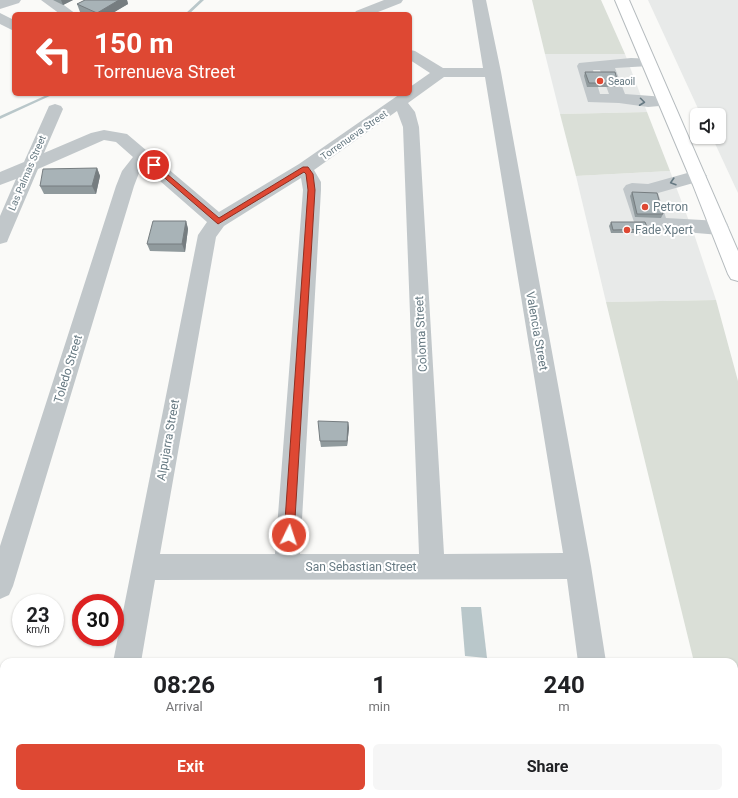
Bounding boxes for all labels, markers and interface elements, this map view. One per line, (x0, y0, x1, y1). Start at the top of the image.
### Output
text: 150 m (94, 27, 173, 60)
icon: left (28, 28, 80, 80)
text: Torrenueva Street (94, 61, 235, 82)
marker: Seaoil (595, 76, 605, 86)
place label: Seaoil (608, 76, 635, 87)
one-way arrow (639, 97, 645, 106)
street label: Torrenueva Street (319, 108, 389, 162)
map controls (690, 108, 726, 144)
button: sound (690, 108, 726, 144)
street label: Las Palmas Street (6, 134, 48, 212)
pin (137, 148, 171, 182)
icon: arrive (143, 154, 165, 176)
one-way arrow (670, 177, 677, 186)
place label: Petron (653, 200, 688, 214)
marker: Petron (640, 202, 650, 212)
place label: Fade Xpert (635, 223, 693, 237)
marker: Fade Xpert (622, 225, 632, 235)
street label: Valencia Street (523, 290, 551, 372)
street label: Coloma Street (412, 296, 430, 372)
street label: Toledo Street (51, 333, 85, 405)
street label: Alpujarra Street (154, 398, 182, 482)
position arrow (268, 514, 310, 556)
street label: San Sebastian Street (306, 560, 416, 574)
speed limit sign: 30 (72, 594, 124, 646)
text: 23 (27, 603, 49, 627)
text: km/h (26, 624, 50, 635)
text: 08:26 (153, 671, 215, 699)
text: 1 (372, 671, 386, 699)
text: 240 (543, 671, 585, 699)
text: Arrival (166, 699, 203, 714)
text: min (368, 699, 390, 714)
text: m (558, 699, 570, 714)
button: Exit (16, 744, 365, 790)
button: Share (373, 744, 722, 790)

